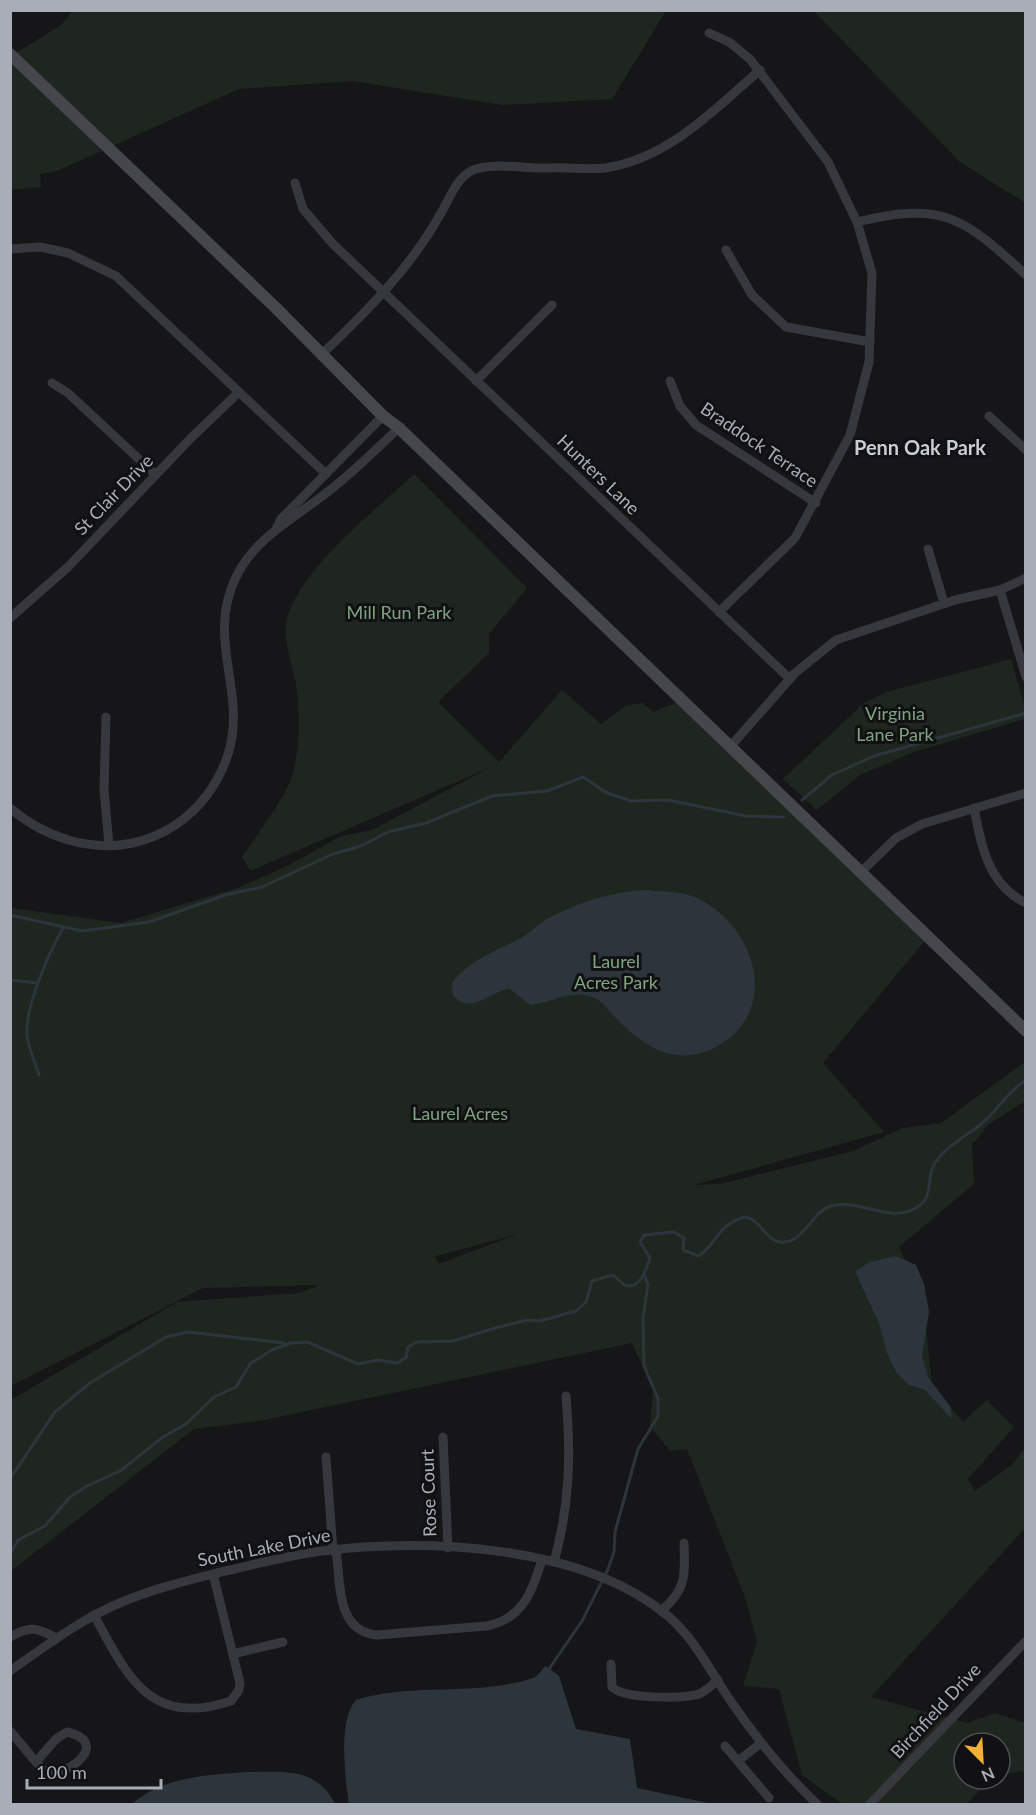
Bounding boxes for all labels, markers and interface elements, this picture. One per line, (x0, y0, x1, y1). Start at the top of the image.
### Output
street label: Braddock Terrace (697, 397, 822, 492)
street label: Hunters Lane (553, 430, 644, 519)
district label: Penn Oak Park (854, 435, 986, 459)
street label: St Clair Drive (69, 449, 157, 539)
park label: Mill Run Park (347, 601, 452, 623)
park label: Virginia Lane Park (856, 702, 935, 745)
park label: Laurel Acres Park (574, 950, 659, 993)
park label: Laurel Acres (412, 1102, 508, 1124)
street label: Rose Court (415, 1448, 441, 1537)
street label: South Lake Drive (195, 1523, 332, 1571)
street label: Birchfield Drive (886, 1658, 985, 1762)
north arrow (952, 1731, 1012, 1791)
scale bar (27, 1752, 160, 1790)
text: 100 m (36, 1761, 87, 1783)
text: N (979, 1764, 998, 1786)

